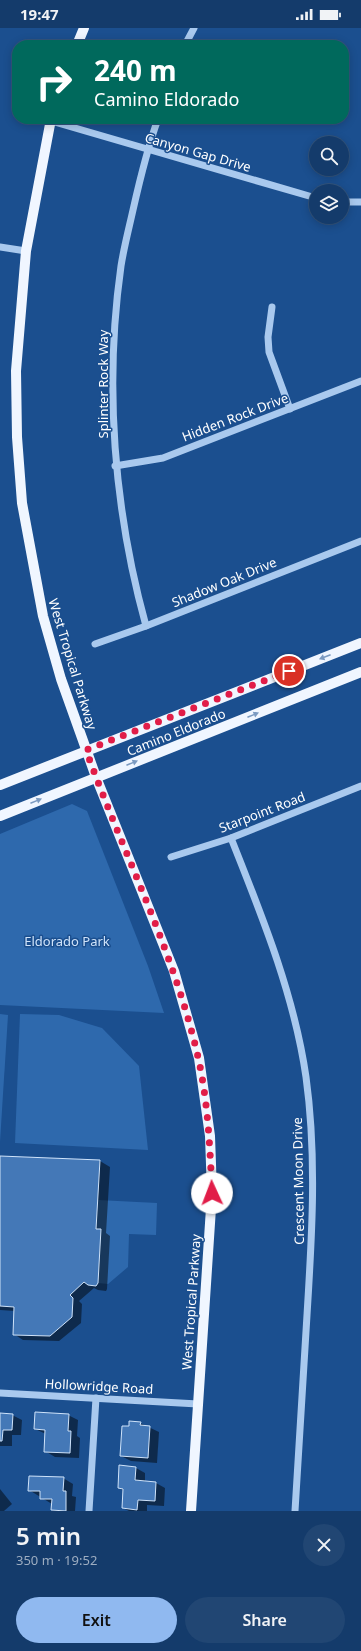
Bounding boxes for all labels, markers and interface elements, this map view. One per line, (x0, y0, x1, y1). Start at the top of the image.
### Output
text: 19:47 (20, 4, 59, 24)
text: 240 m (94, 51, 177, 89)
icon: right (28, 56, 80, 108)
text: Camino Eldorado (94, 87, 239, 111)
street label: Canyon Gap Drive (143, 128, 253, 176)
map controls (309, 136, 349, 224)
button: search (309, 136, 349, 176)
button: layers (309, 184, 349, 224)
street label: Splinter Rock Way (94, 329, 112, 438)
street label: Hidden Rock Drive (179, 388, 291, 446)
street label: Shadow Oak Drive (169, 553, 279, 611)
street label: West Tropical Parkway (44, 596, 102, 732)
pin (272, 654, 306, 688)
one-way arrow (318, 654, 330, 660)
icon: arrive (278, 660, 300, 682)
street label: Camino Eldorado (124, 704, 228, 760)
one-way arrow (247, 712, 258, 718)
one-way arrow (127, 760, 138, 766)
street label: Starpoint Road (216, 787, 308, 837)
one-way arrow (31, 798, 43, 804)
park label: Eldorado Park (24, 932, 110, 950)
street label: Crescent Moon Drive (288, 1117, 308, 1245)
position arrow (191, 1172, 233, 1214)
street label: West Tropical Parkway (177, 1233, 205, 1371)
street label: Hollowridge Road (44, 1374, 154, 1398)
text: 5 min (16, 1519, 81, 1552)
button: close (303, 1524, 345, 1566)
text: 350 m · 19:52 (16, 1551, 97, 1569)
button: Exit (16, 1597, 177, 1643)
button: Share (185, 1597, 345, 1643)

